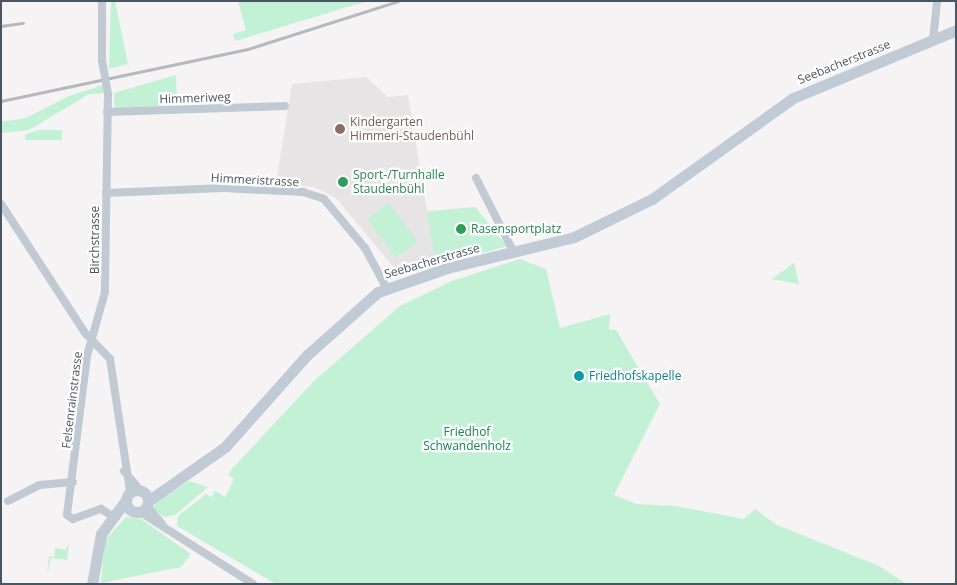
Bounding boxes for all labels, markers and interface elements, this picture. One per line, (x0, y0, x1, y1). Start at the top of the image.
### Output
street label: Seebacherstrasse (796, 37, 892, 87)
street label: Himmeriweg (159, 90, 231, 106)
place label: Kindergarten Himmeri-Staudenbühl (350, 115, 474, 143)
marker: Kindergarten Himmeri-Staudenbühl (334, 123, 346, 135)
place label: Sport-/Turnhalle Staudenbühl (353, 168, 445, 196)
street label: Himmeristrasse (210, 170, 300, 190)
marker: Sport-/Turnhalle Staudenbühl (337, 176, 349, 188)
street label: Birchstrasse (88, 206, 102, 274)
place label: Rasensportplatz (471, 222, 561, 236)
marker: Rasensportplatz (455, 223, 467, 235)
street label: Seebacherstrasse (383, 240, 481, 282)
street label: Felsenrainstrasse (59, 351, 85, 449)
place label: Friedhofskapelle (589, 369, 681, 383)
marker: Friedhofskapelle (573, 370, 585, 382)
park label: Friedhof Schwandenholz (423, 425, 511, 453)

